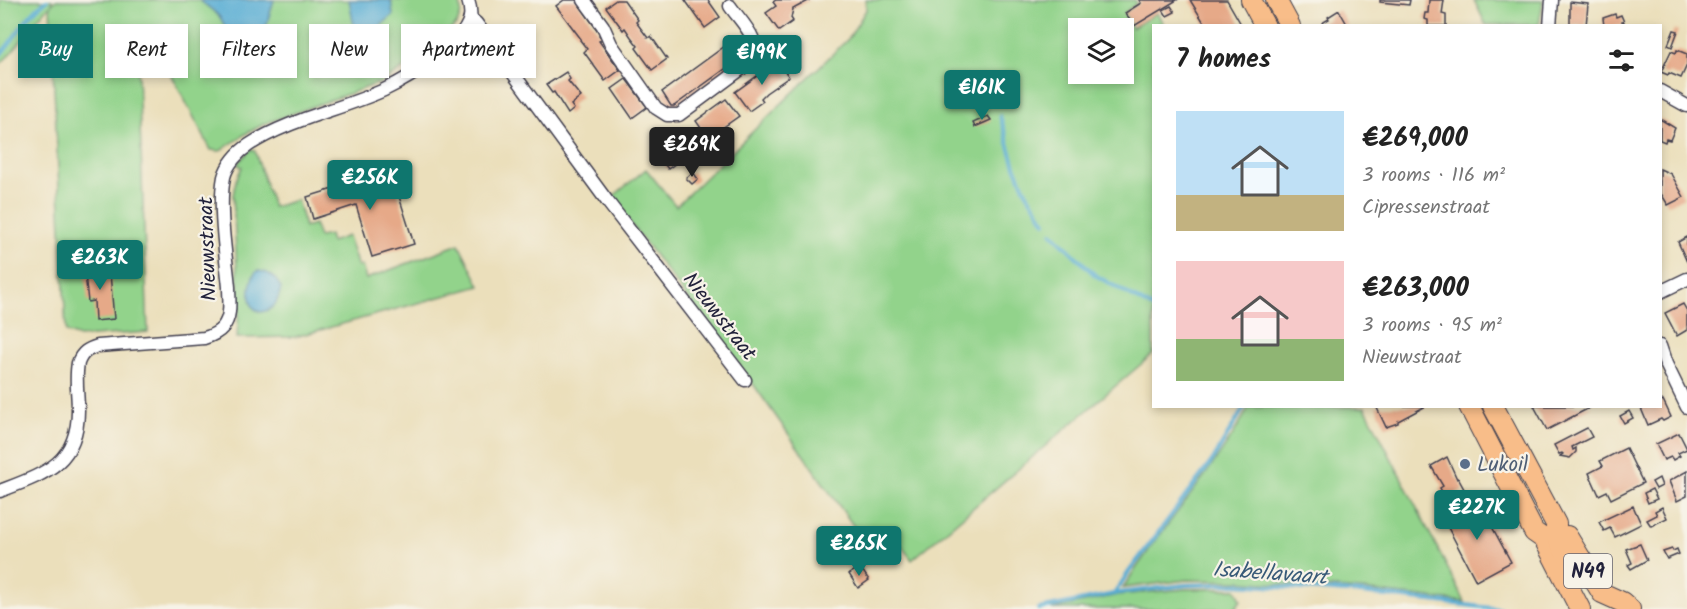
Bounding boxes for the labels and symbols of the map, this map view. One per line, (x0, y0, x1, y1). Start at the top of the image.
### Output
pin: €199K (720, 35, 804, 86)
pin: €161K (940, 70, 1024, 121)
pin: €269K (650, 127, 734, 178)
pin: €256K (328, 160, 412, 211)
street label: Nieuwstraat (190, 195, 227, 302)
pin: €263K (58, 240, 142, 291)
street label: Nieuwstraat (674, 265, 765, 369)
place label: Lukoil (1477, 449, 1528, 482)
marker: Lukoil (1458, 457, 1472, 471)
pin: €227K (1435, 490, 1519, 541)
pin: €265K (817, 526, 901, 577)
water label: Isabellavaart (1211, 553, 1332, 596)
road number: N49 (1564, 554, 1612, 588)

